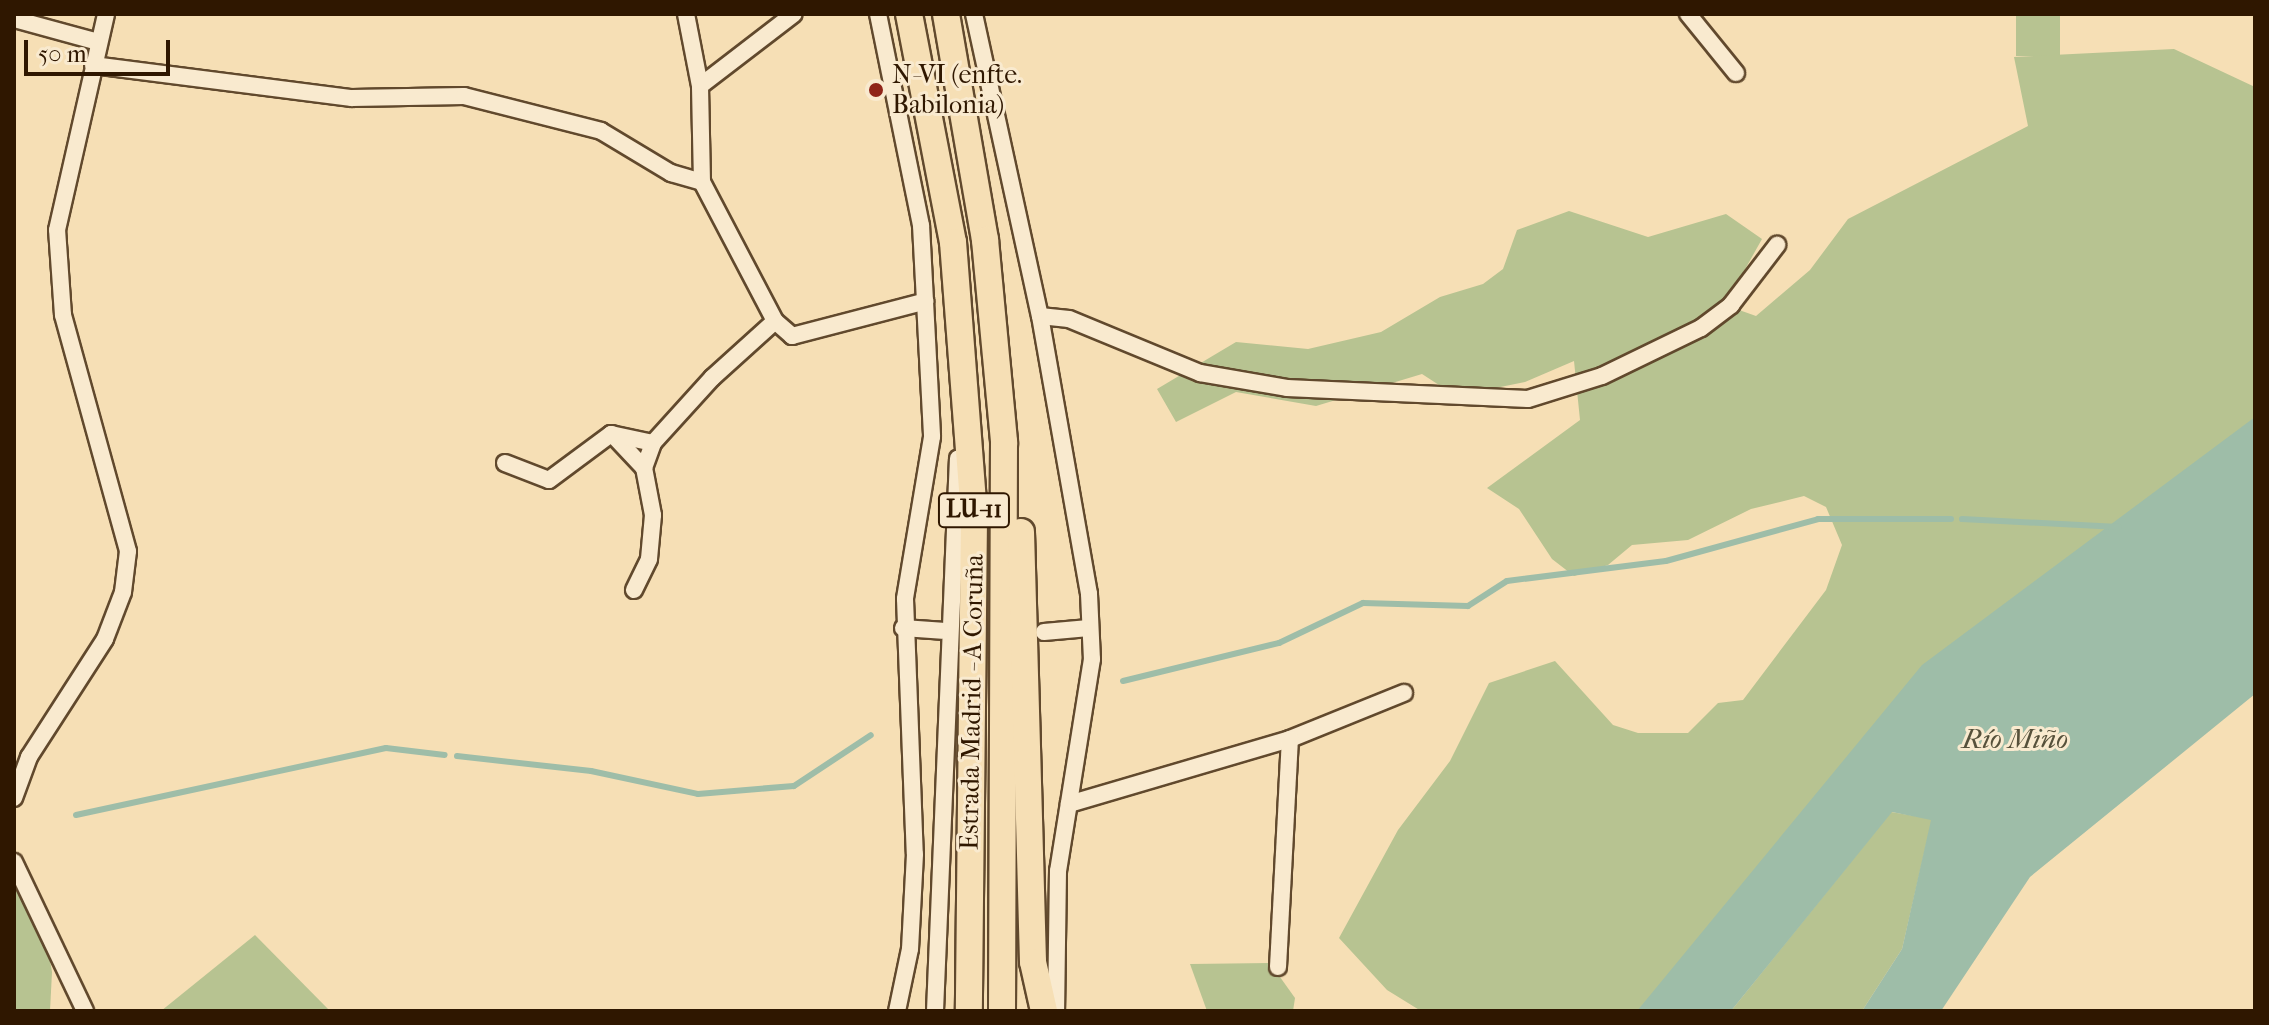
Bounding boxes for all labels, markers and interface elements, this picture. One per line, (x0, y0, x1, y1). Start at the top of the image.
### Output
scale bar (28, 24, 174, 74)
text: 50 m (38, 40, 87, 68)
place label: N-VI (enfte. Babilonia) (892, 59, 1022, 120)
marker: N-VI (enfte. Babilonia) (867, 81, 885, 99)
road number: LU-11 (936, 490, 1012, 530)
street label: Estrada Madrid - A Coruña (954, 554, 990, 850)
water label: Río Miño (1962, 722, 2068, 756)

